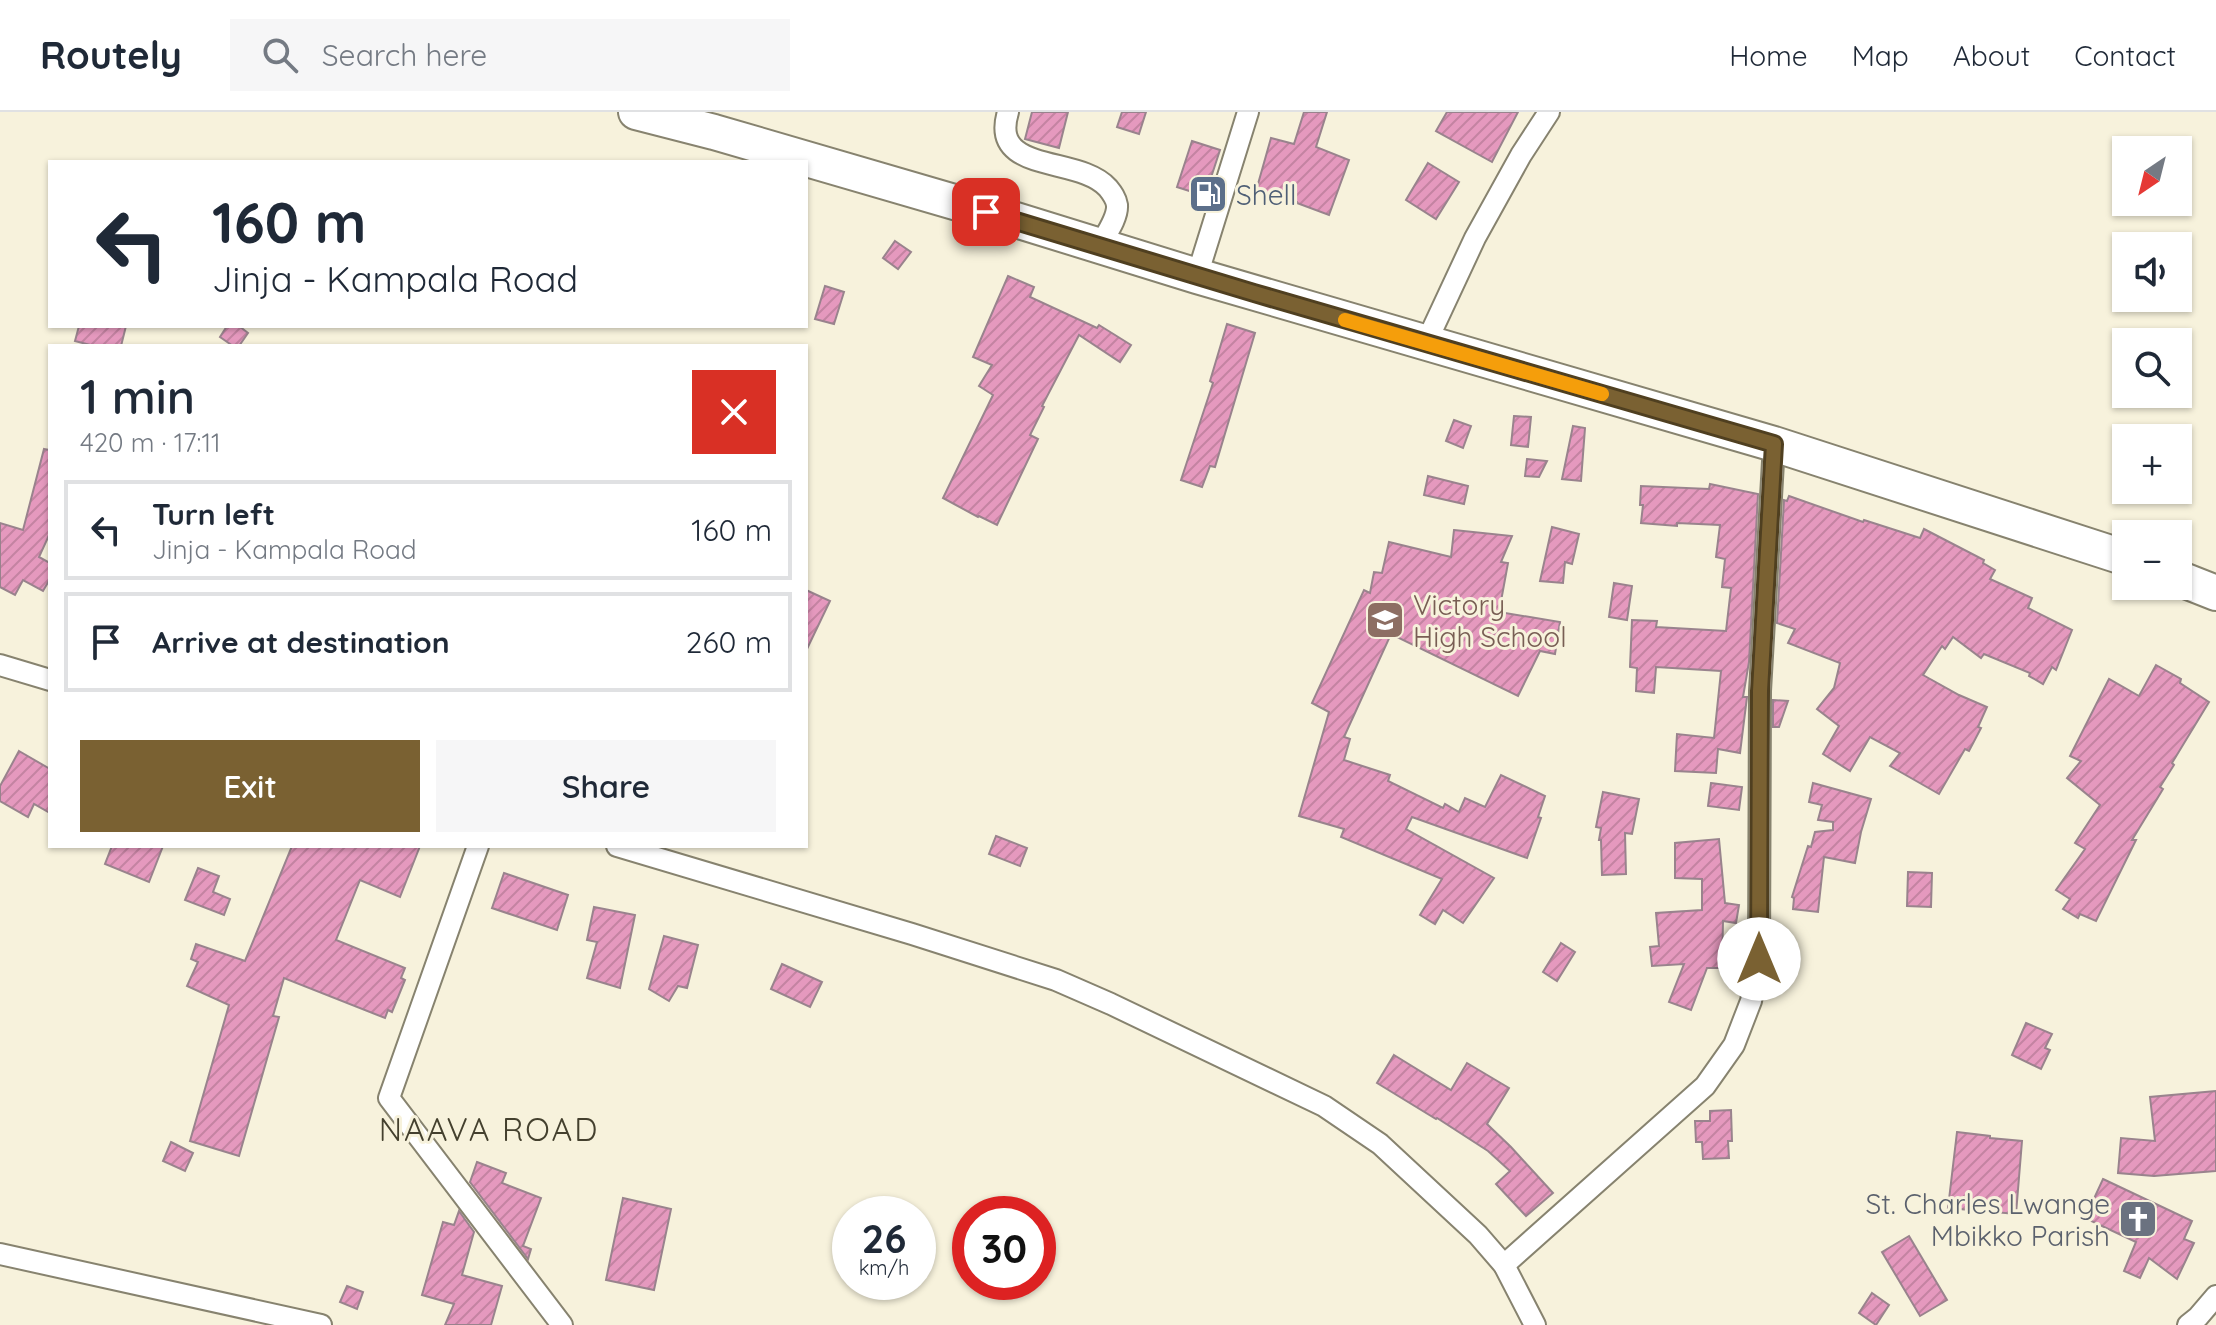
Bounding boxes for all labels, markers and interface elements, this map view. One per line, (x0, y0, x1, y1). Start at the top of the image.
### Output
search box (230, 19, 790, 91)
text: Routely (40, 31, 182, 79)
icon: search (258, 33, 302, 77)
text: Search here (322, 36, 487, 74)
text: Home (1729, 38, 1808, 73)
text: Map (1852, 38, 1909, 73)
text: About (1953, 38, 2030, 73)
text: Contact (2074, 38, 2176, 73)
north arrow (2112, 136, 2192, 216)
map controls (2112, 136, 2192, 600)
fuel station icon: Shell (1187, 173, 1229, 215)
place label: Shell (1236, 177, 1296, 212)
pin (952, 178, 1020, 246)
text: 160 m (212, 187, 366, 257)
icon: arrive (964, 190, 1008, 234)
icon: left (80, 192, 184, 296)
button: sound (2112, 232, 2192, 312)
text: Jinja - Kampala Road (212, 256, 578, 301)
button: search (2112, 328, 2192, 408)
text: 1 min (80, 366, 195, 426)
button: close (692, 370, 776, 454)
button: + (2112, 424, 2192, 504)
text: 420 m · 17:11 (80, 426, 221, 459)
text: Turn left (152, 495, 275, 533)
icon: left (84, 508, 128, 552)
text: 160 m (691, 511, 772, 549)
button: − (2112, 520, 2192, 600)
text: Jinja - Kampala Road (152, 533, 416, 566)
place label: Victory High School (1413, 587, 1567, 654)
school or university icon: Victory High School (1364, 599, 1406, 641)
icon: arrive (84, 620, 128, 664)
text: Arrive at destination (152, 623, 450, 661)
text: 260 m (686, 623, 772, 661)
button: Exit (80, 740, 420, 832)
button: Share (436, 740, 776, 832)
position arrow (1717, 917, 1801, 1001)
district label: NAAVA ROAD (379, 1109, 599, 1149)
place label: St. Charles Lwange Mbikko Parish (1866, 1186, 2110, 1253)
speed limit sign: 30 (952, 1196, 1056, 1300)
church icon: St. Charles Lwange Mbikko Parish (2117, 1198, 2159, 1240)
text: 26 (862, 1213, 906, 1263)
text: km/h (859, 1255, 909, 1280)

